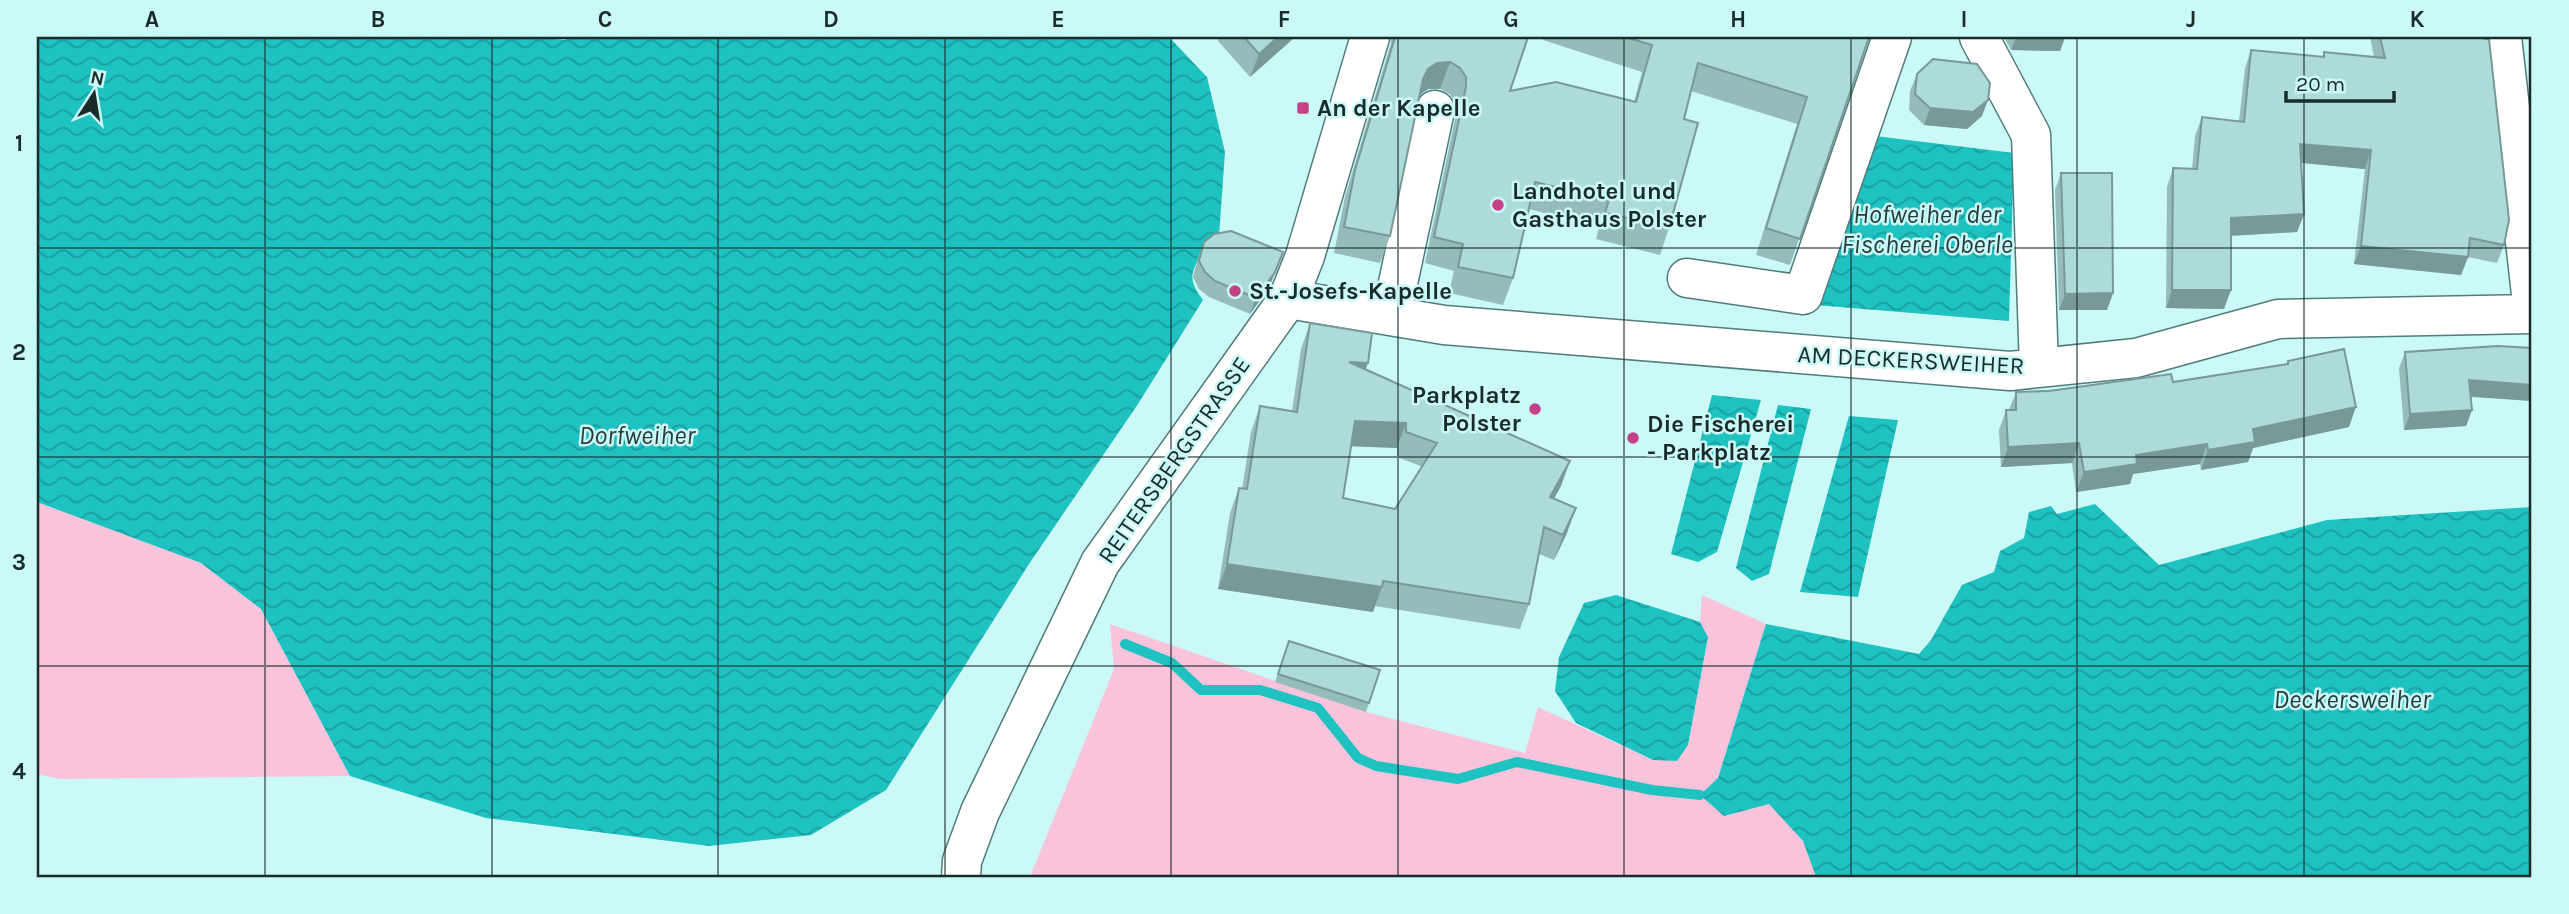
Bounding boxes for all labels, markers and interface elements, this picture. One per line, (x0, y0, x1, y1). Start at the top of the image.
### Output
text: A (145, 6, 159, 33)
text: B (371, 6, 385, 33)
text: C (598, 6, 612, 33)
text: D (823, 6, 839, 33)
text: E (1051, 6, 1065, 33)
text: F (1278, 6, 1290, 33)
text: G (1503, 6, 1519, 33)
text: H (1730, 6, 1746, 33)
text: I (1960, 6, 1968, 33)
text: J (2186, 6, 2196, 33)
text: K (2409, 6, 2425, 33)
north arrow (60, 60, 130, 130)
scale bar (2286, 60, 2394, 104)
text: N (88, 66, 106, 91)
text: 20 m (2296, 72, 2345, 96)
place label: An der Kapelle (1317, 94, 1480, 122)
marker: An der Kapelle (1295, 100, 1311, 116)
text: 1 (15, 130, 23, 157)
place label: Landhotel und Gasthaus Polster (1512, 177, 1707, 233)
marker: Landhotel und Gasthaus Polster (1490, 197, 1506, 213)
water label: Hofweiher der Fischerei Oberle (1841, 199, 2013, 260)
place label: St.-Josefs-Kapelle (1249, 277, 1452, 305)
marker: St.-Josefs-Kapelle (1227, 283, 1243, 299)
text: 2 (12, 339, 26, 366)
street label: AM DECKERSWEIHER (1797, 340, 2025, 380)
street label: REITERSBERGSTRASSE (1092, 351, 1256, 569)
place label: Parkplatz Polster (1412, 381, 1522, 437)
marker: Parkplatz Polster (1527, 401, 1543, 417)
place label: Die Fischerei - Parkplatz (1647, 410, 1794, 466)
water label: Dorfweiher (579, 420, 696, 451)
marker: Die Fischerei - Parkplatz (1625, 430, 1641, 446)
text: 3 (12, 549, 26, 576)
water label: Deckersweiher (2273, 684, 2432, 715)
text: 4 (12, 758, 26, 785)

